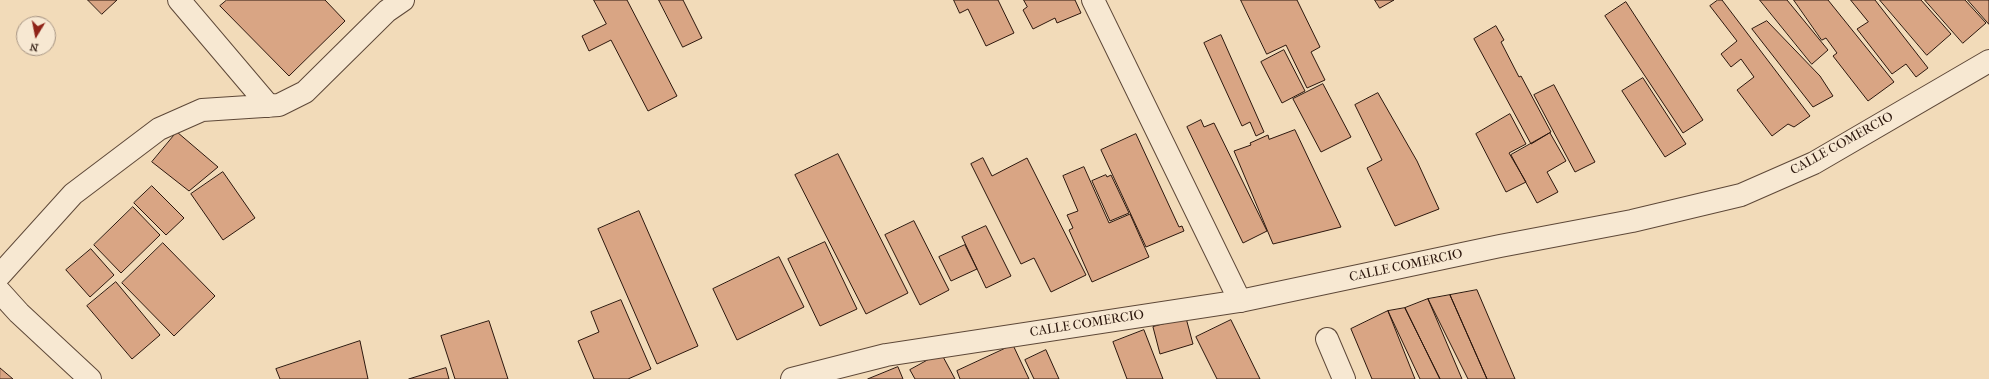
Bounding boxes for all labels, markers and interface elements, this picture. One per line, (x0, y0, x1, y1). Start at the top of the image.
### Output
north arrow (16, 16, 56, 56)
text: N (29, 40, 39, 54)
street label: CALLE COMERCIO (1788, 109, 1896, 179)
street label: CALLE COMERCIO (1348, 246, 1464, 286)
street label: CALLE COMERCIO (1029, 307, 1145, 341)

